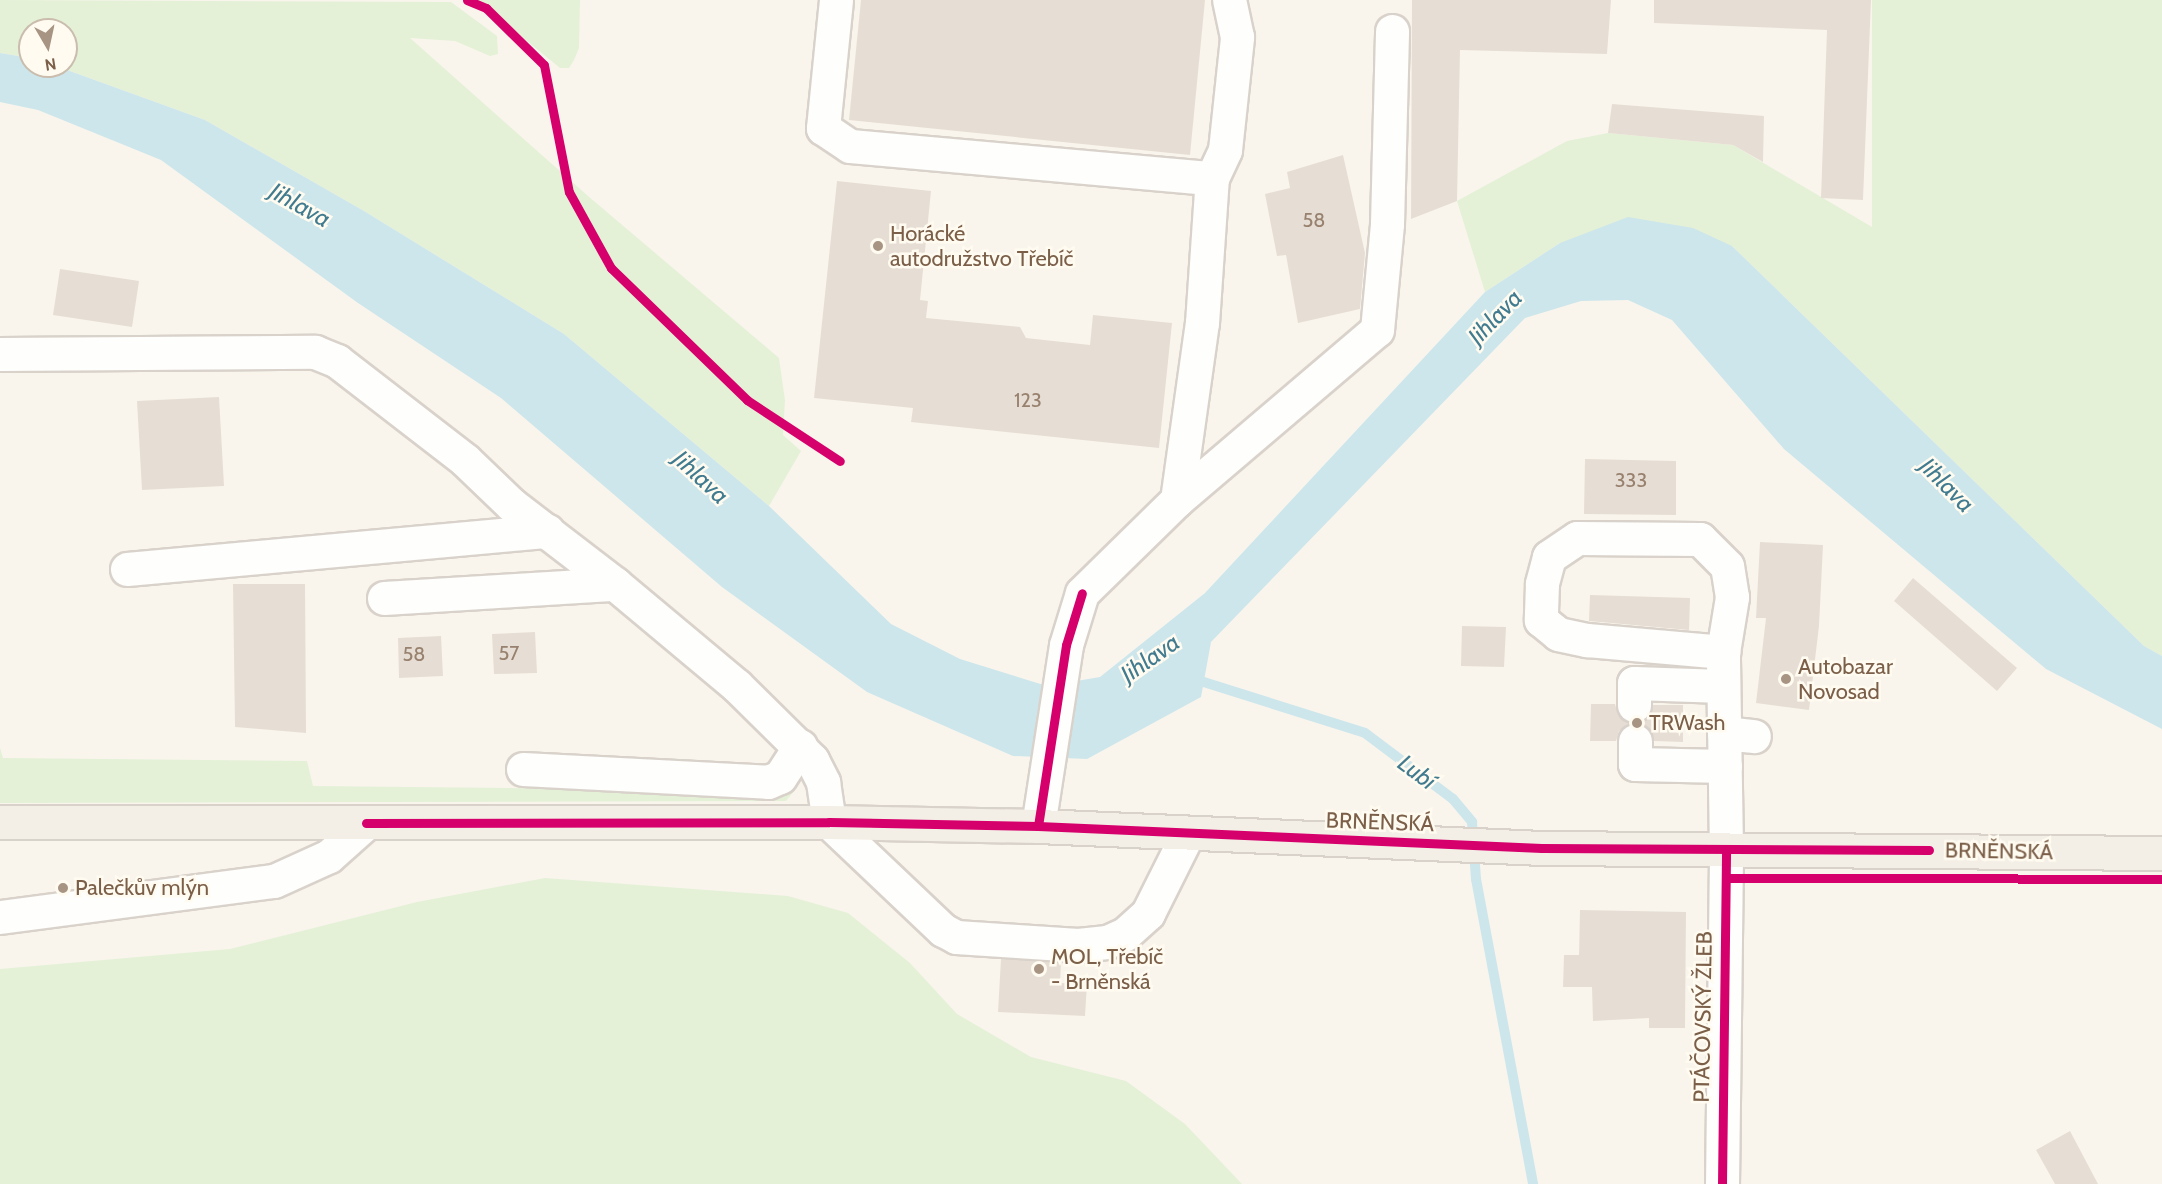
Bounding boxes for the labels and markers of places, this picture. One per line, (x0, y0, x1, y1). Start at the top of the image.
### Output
place label: Horácké autodružstvo Třebíč (890, 220, 1074, 272)
marker: Horácké autodružstvo Třebíč (871, 239, 885, 253)
place label: Autobazar Novosad (1798, 653, 1893, 704)
marker: Autobazar Novosad (1779, 672, 1793, 686)
place label: TRWash (1649, 710, 1726, 736)
marker: TRWash (1630, 716, 1644, 730)
place label: Palečkův mlýn (75, 875, 209, 901)
marker: Palečkův mlýn (56, 881, 70, 895)
place label: MOL, Třebíč - Brněnská (1051, 943, 1163, 994)
marker: MOL, Třebíč - Brněnská (1032, 962, 1046, 976)

